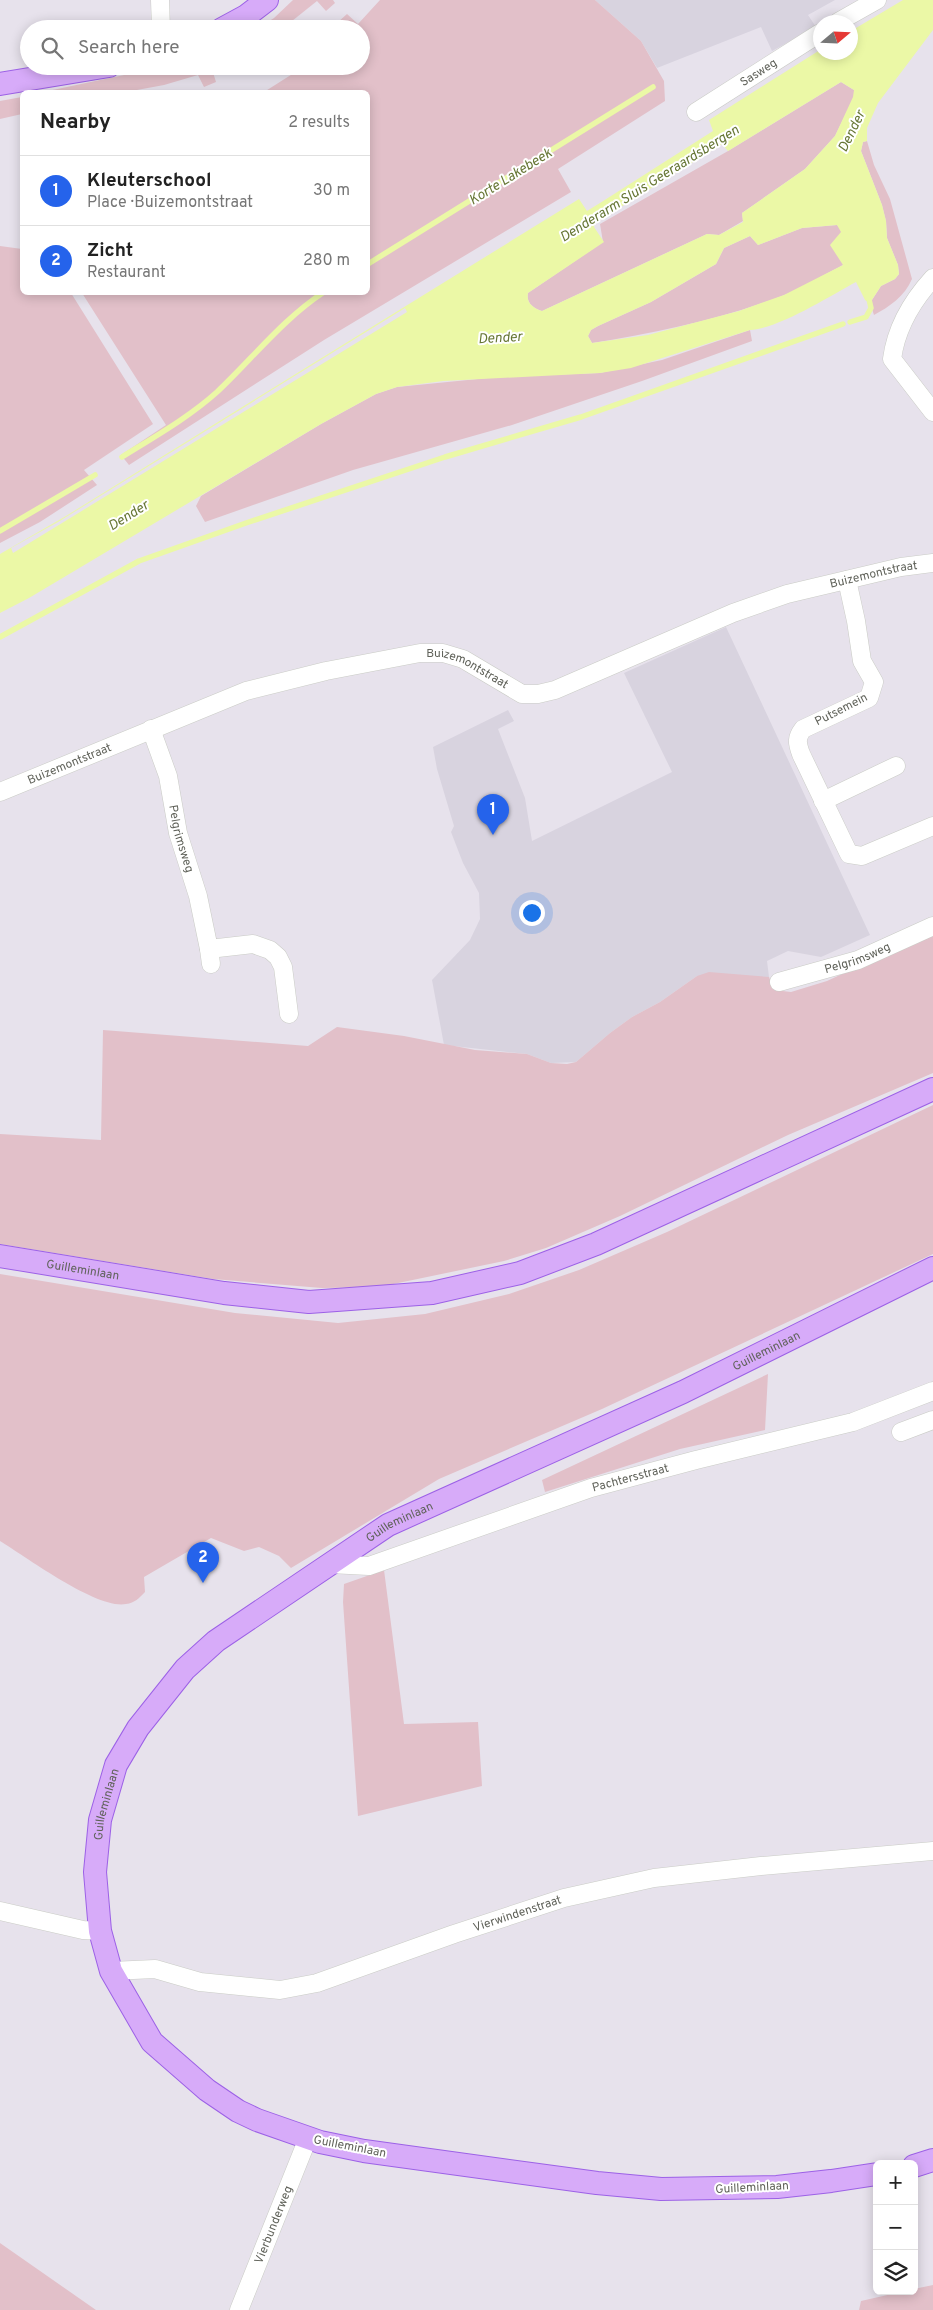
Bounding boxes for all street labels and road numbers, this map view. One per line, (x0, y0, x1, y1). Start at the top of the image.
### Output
street label: Sasweg (737, 55, 781, 91)
street label: Buizemontstraat (828, 558, 918, 593)
street label: Buizemontstraat (426, 646, 511, 693)
street label: Putsemein (812, 690, 871, 730)
street label: Buizemontstraat (25, 740, 114, 789)
street label: Pelgrimsweg (164, 804, 197, 875)
street label: Pelgrimsweg (823, 939, 893, 978)
street label: Guilleminlaan (45, 1257, 120, 1285)
street label: Guilleminlaan (730, 1328, 803, 1375)
street label: Pachtersstraat (590, 1461, 671, 1496)
street label: Guilleminlaan (363, 1499, 436, 1547)
street label: Guilleminlaan (91, 1767, 124, 1841)
street label: Vierwindenstraat (471, 1892, 564, 1936)
street label: Guilleminlaan (312, 2132, 387, 2162)
street label: Guilleminlaan (715, 2178, 789, 2198)
street label: Vierbunderweg (251, 2184, 297, 2266)

